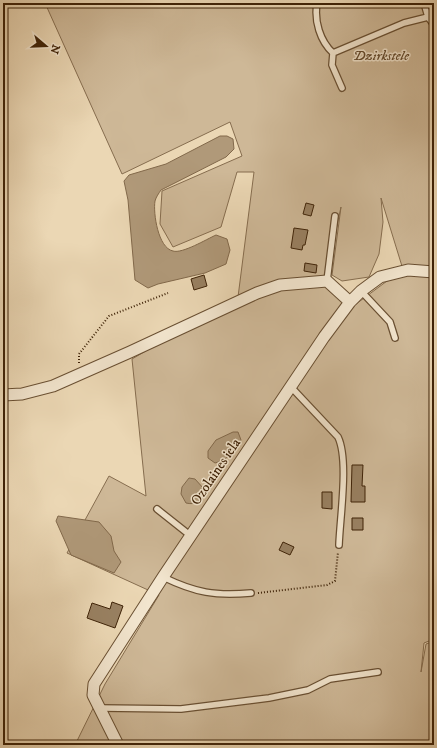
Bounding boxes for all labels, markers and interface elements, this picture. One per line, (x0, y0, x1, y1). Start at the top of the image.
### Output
north arrow (26, 26, 66, 66)
text: N (46, 42, 63, 55)
park label: Dzirkstele (353, 47, 410, 65)
street label: Ozolaines iela (187, 435, 245, 509)

